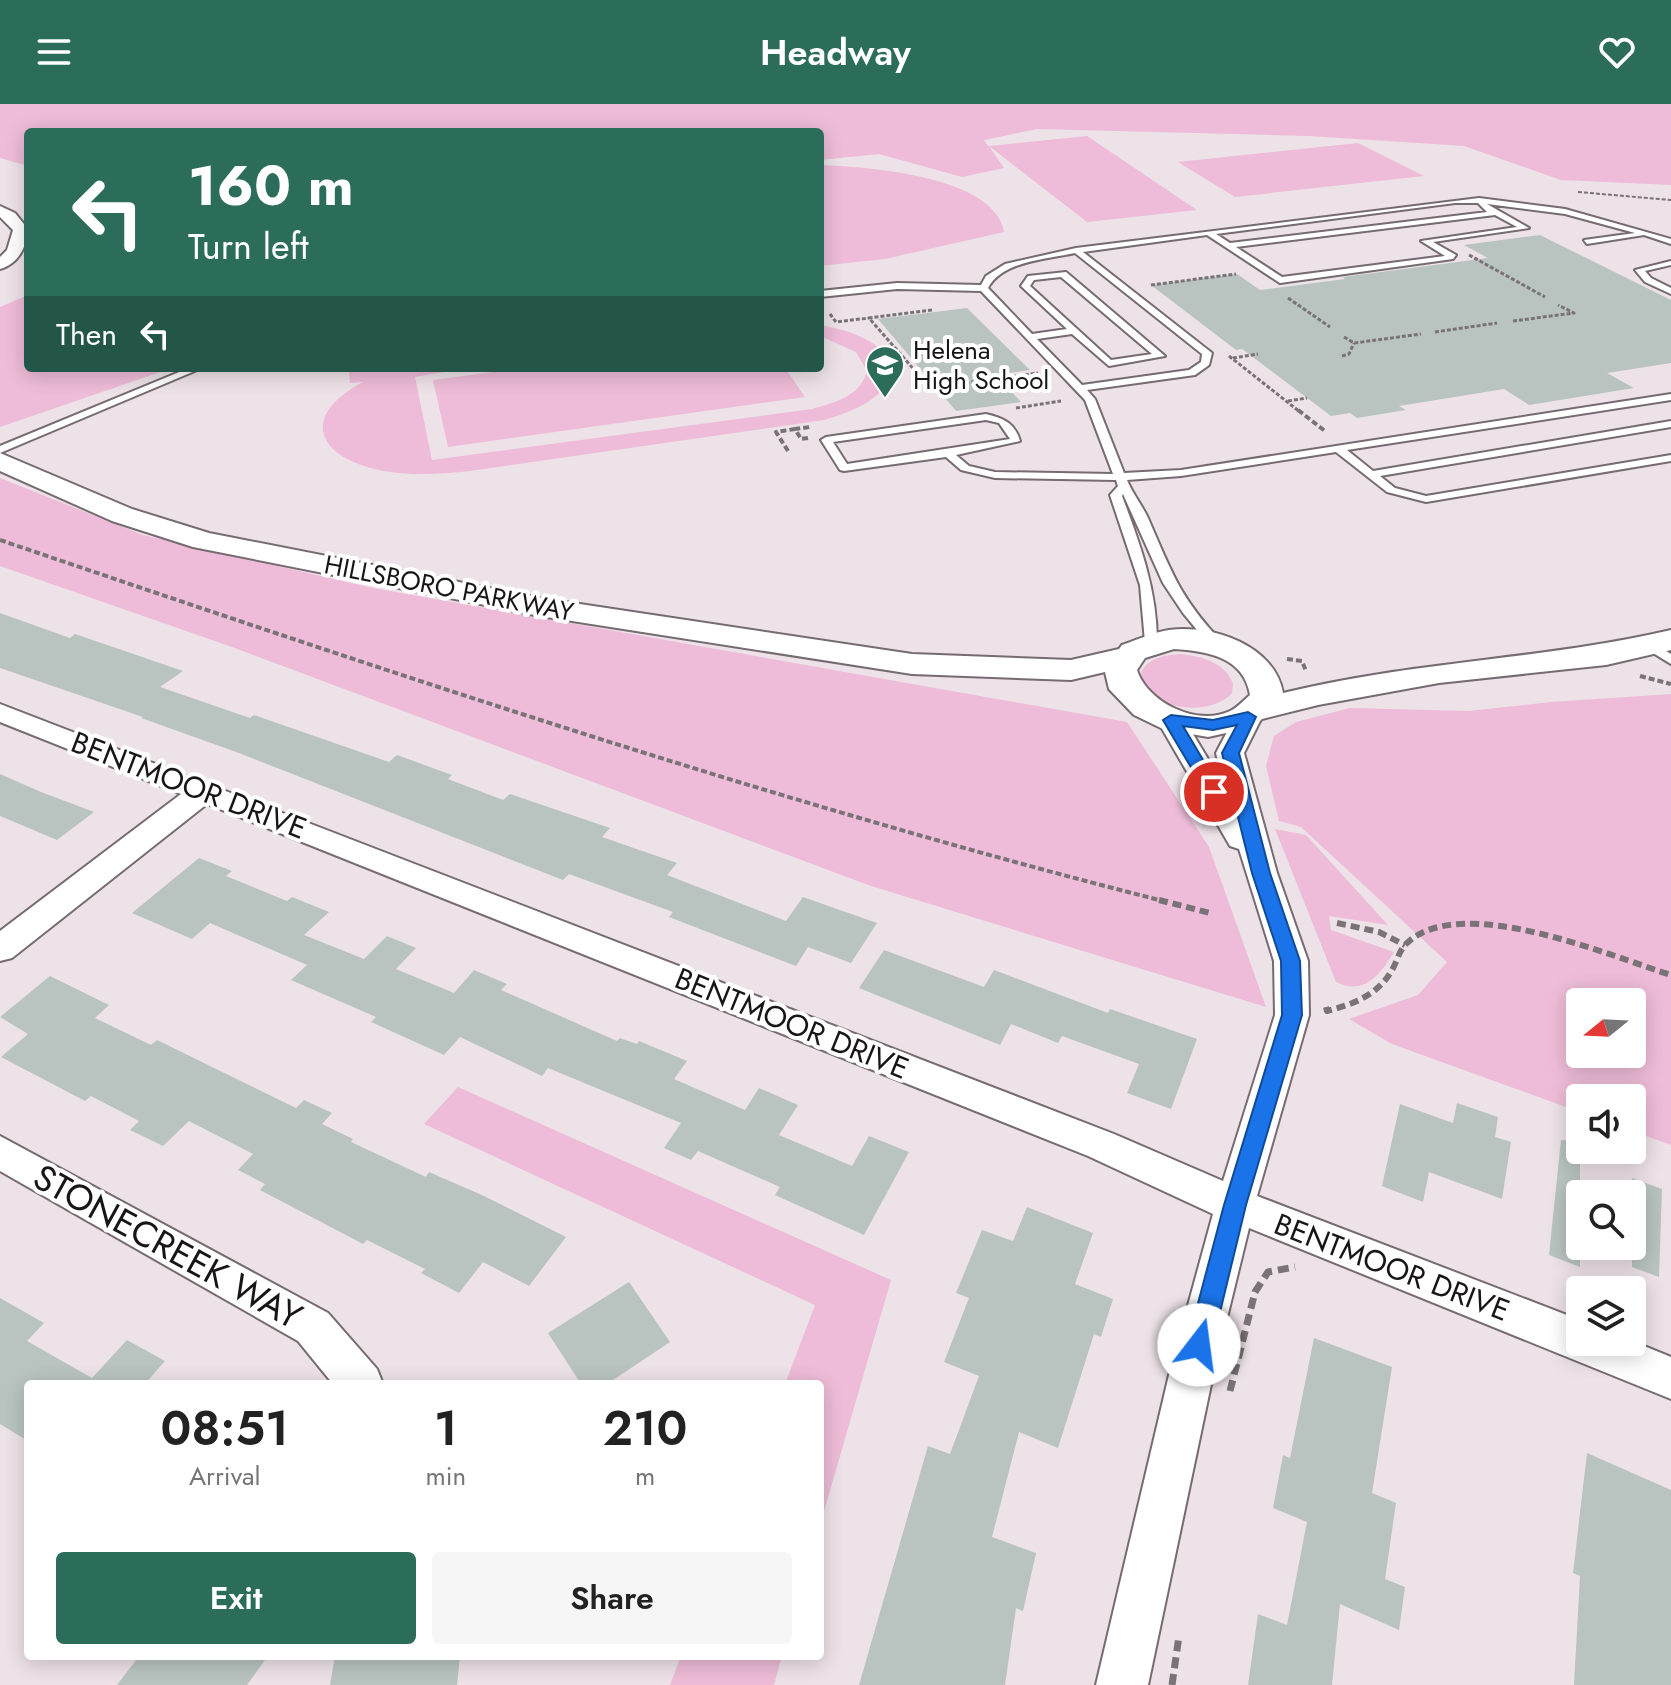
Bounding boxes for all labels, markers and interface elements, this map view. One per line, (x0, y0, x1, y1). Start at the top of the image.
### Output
text: Headway (760, 26, 911, 78)
icon: menu (32, 30, 76, 74)
icon: heart (1595, 30, 1639, 74)
text: 160 m (188, 145, 354, 226)
icon: left (56, 160, 160, 264)
text: Turn left (188, 220, 309, 272)
icon: left (133, 312, 177, 356)
text: Then (56, 313, 117, 356)
place label: Helena High School (913, 331, 1049, 399)
school or university icon: Helena High School (864, 344, 906, 399)
street label: HILLSBORO PARKWAY (321, 545, 577, 631)
street label: BENTMOOR DRIVE (65, 720, 313, 850)
pin (1180, 758, 1248, 826)
icon: arrive (1192, 770, 1236, 814)
street label: BENTMOOR DRIVE (669, 956, 915, 1090)
north arrow (1566, 988, 1646, 1068)
map controls (1566, 988, 1646, 1356)
button: sound (1566, 1084, 1646, 1164)
street label: STONECREEK WAY (24, 1151, 312, 1342)
button: search (1566, 1180, 1646, 1260)
street label: BENTMOOR DRIVE (1268, 1202, 1516, 1332)
button: layers (1566, 1276, 1646, 1356)
position arrow (1157, 1303, 1241, 1387)
text: 08:51 (161, 1394, 289, 1463)
text: 1 (434, 1394, 458, 1463)
text: 210 (603, 1394, 687, 1463)
text: Arrival (189, 1457, 261, 1495)
text: min (425, 1457, 466, 1495)
text: m (635, 1457, 655, 1495)
button: Exit (56, 1552, 416, 1644)
button: Share (432, 1552, 792, 1644)

